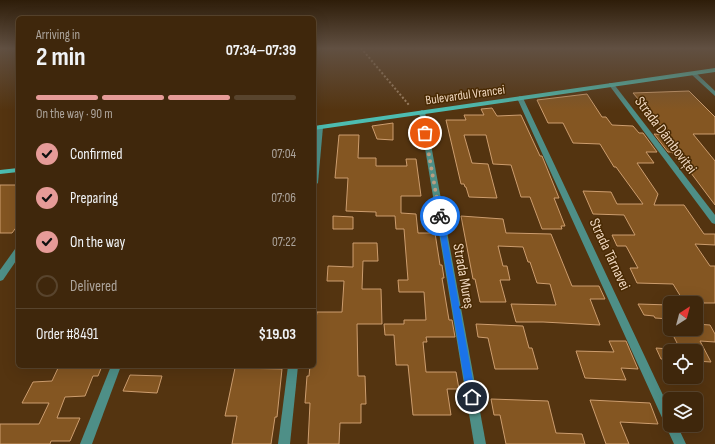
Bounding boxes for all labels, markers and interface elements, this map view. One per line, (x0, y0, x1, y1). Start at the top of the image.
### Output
text: Arriving in (36, 27, 80, 43)
text: 07:34–07:39 (226, 41, 296, 60)
text: 2 min (36, 42, 86, 73)
street label: Bulevardul Vrancei (424, 82, 506, 108)
street label: Strada Dâmboviței (630, 93, 701, 178)
text: On the way · 90 m (36, 106, 113, 122)
pin (408, 116, 442, 150)
icon: bag (414, 122, 436, 144)
icon: check (36, 143, 58, 165)
text: Confirmed (70, 145, 123, 164)
text: 07:04 (271, 146, 296, 162)
icon: check (36, 187, 58, 209)
text: Preparing (70, 189, 118, 208)
text: 07:06 (271, 190, 296, 206)
courier (420, 196, 460, 236)
icon: bike (429, 205, 451, 227)
street label: Strada Târnavei (585, 215, 635, 293)
icon: check (36, 231, 58, 253)
text: On the way (70, 233, 125, 252)
text: 07:22 (272, 234, 296, 250)
street label: Strada Mureș (448, 242, 479, 310)
text: Delivered (70, 277, 117, 296)
north arrow (663, 296, 703, 336)
map controls (663, 296, 703, 432)
text: Order #8491 (36, 325, 98, 344)
text: $19.03 (259, 325, 296, 344)
button: locate (663, 344, 703, 384)
pin (455, 380, 489, 414)
icon: home (461, 386, 483, 408)
button: layers (663, 392, 703, 432)

